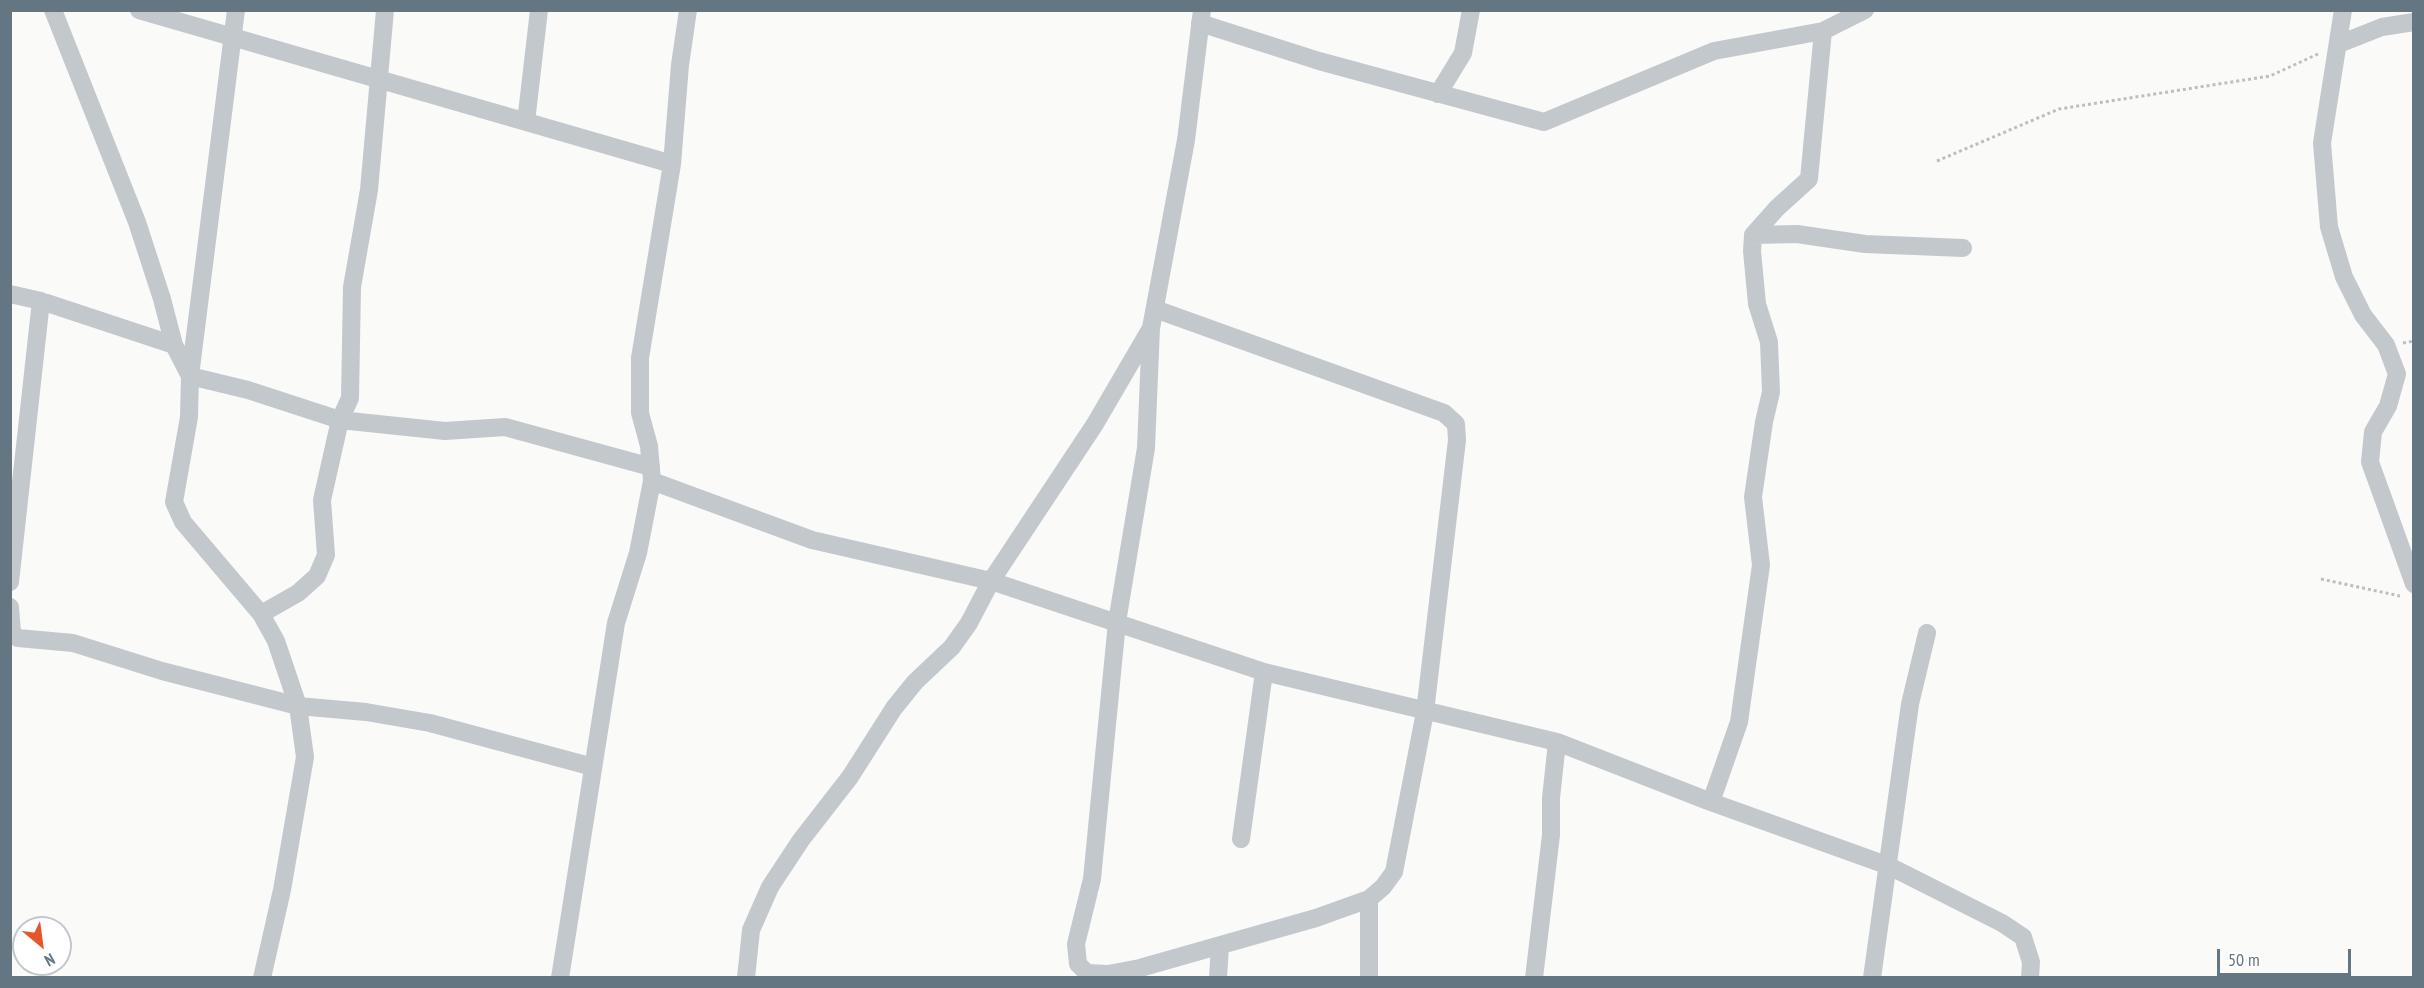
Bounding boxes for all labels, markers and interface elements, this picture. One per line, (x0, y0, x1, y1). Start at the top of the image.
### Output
north arrow (12, 916, 72, 976)
scale bar (2220, 937, 2354, 975)
text: 50 m (2228, 948, 2260, 971)
text: N (41, 949, 58, 971)

